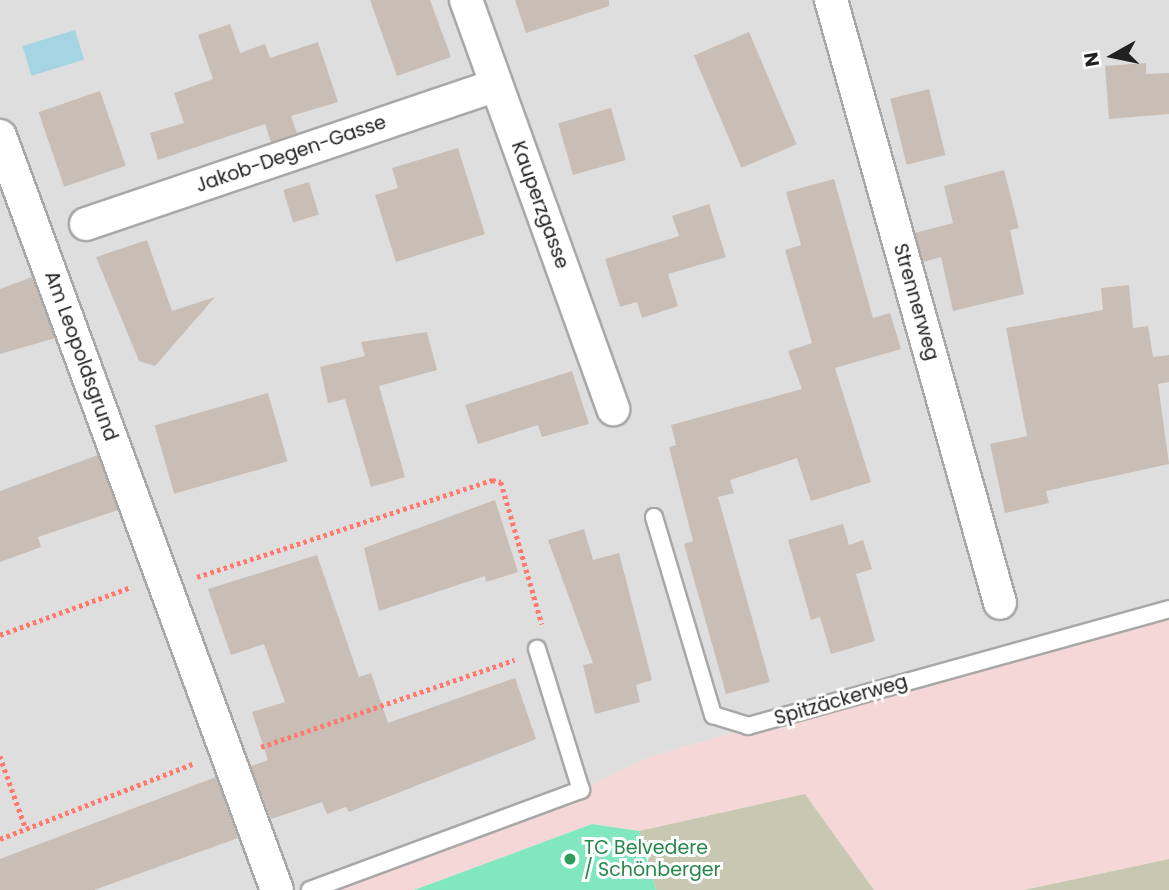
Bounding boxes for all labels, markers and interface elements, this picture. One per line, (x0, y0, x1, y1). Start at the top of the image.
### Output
north arrow (1078, 21, 1148, 91)
text: N (1077, 50, 1106, 69)
street label: Jakob-Degen-Gasse (193, 111, 389, 197)
street label: Kauperzgasse (506, 138, 574, 272)
street label: Strennerweg (888, 241, 944, 363)
street label: Am Leopoldsgrund (40, 268, 122, 444)
street label: Spitzäckerweg (772, 670, 910, 730)
place label: TC Belvedere / Schönberger (584, 837, 721, 881)
marker: TC Belvedere / Schönberger (562, 851, 578, 867)

